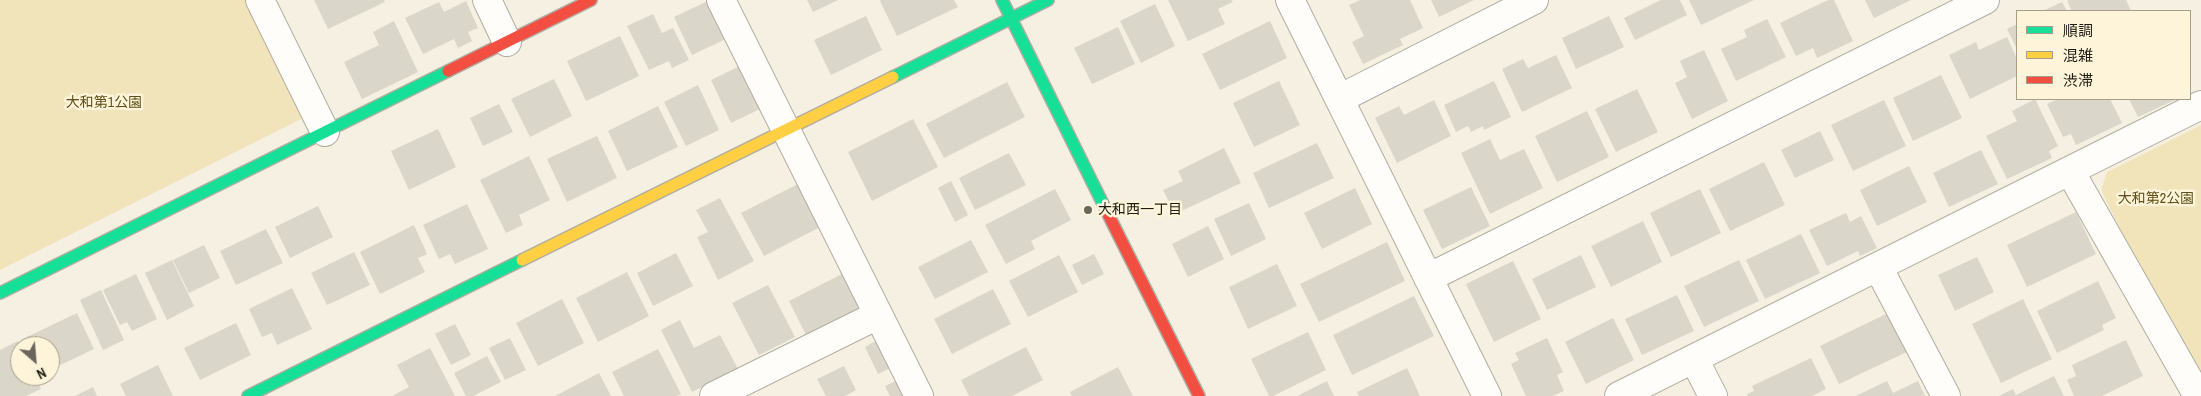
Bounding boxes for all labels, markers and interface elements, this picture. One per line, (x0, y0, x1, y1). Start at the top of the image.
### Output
legend (2016, 10, 2191, 100)
text: 順調 (2063, 20, 2093, 41)
text: 混雑 (2063, 45, 2093, 66)
text: 渋滞 (2063, 70, 2093, 91)
park label: 大和第1公園 (66, 95, 142, 111)
park label: 大和第2公園 (2118, 191, 2194, 207)
place label: 大和西一丁目 (1098, 202, 1182, 218)
marker: 大和西一丁目 (1082, 204, 1094, 216)
north arrow (10, 336, 60, 386)
text: N (34, 364, 49, 383)

